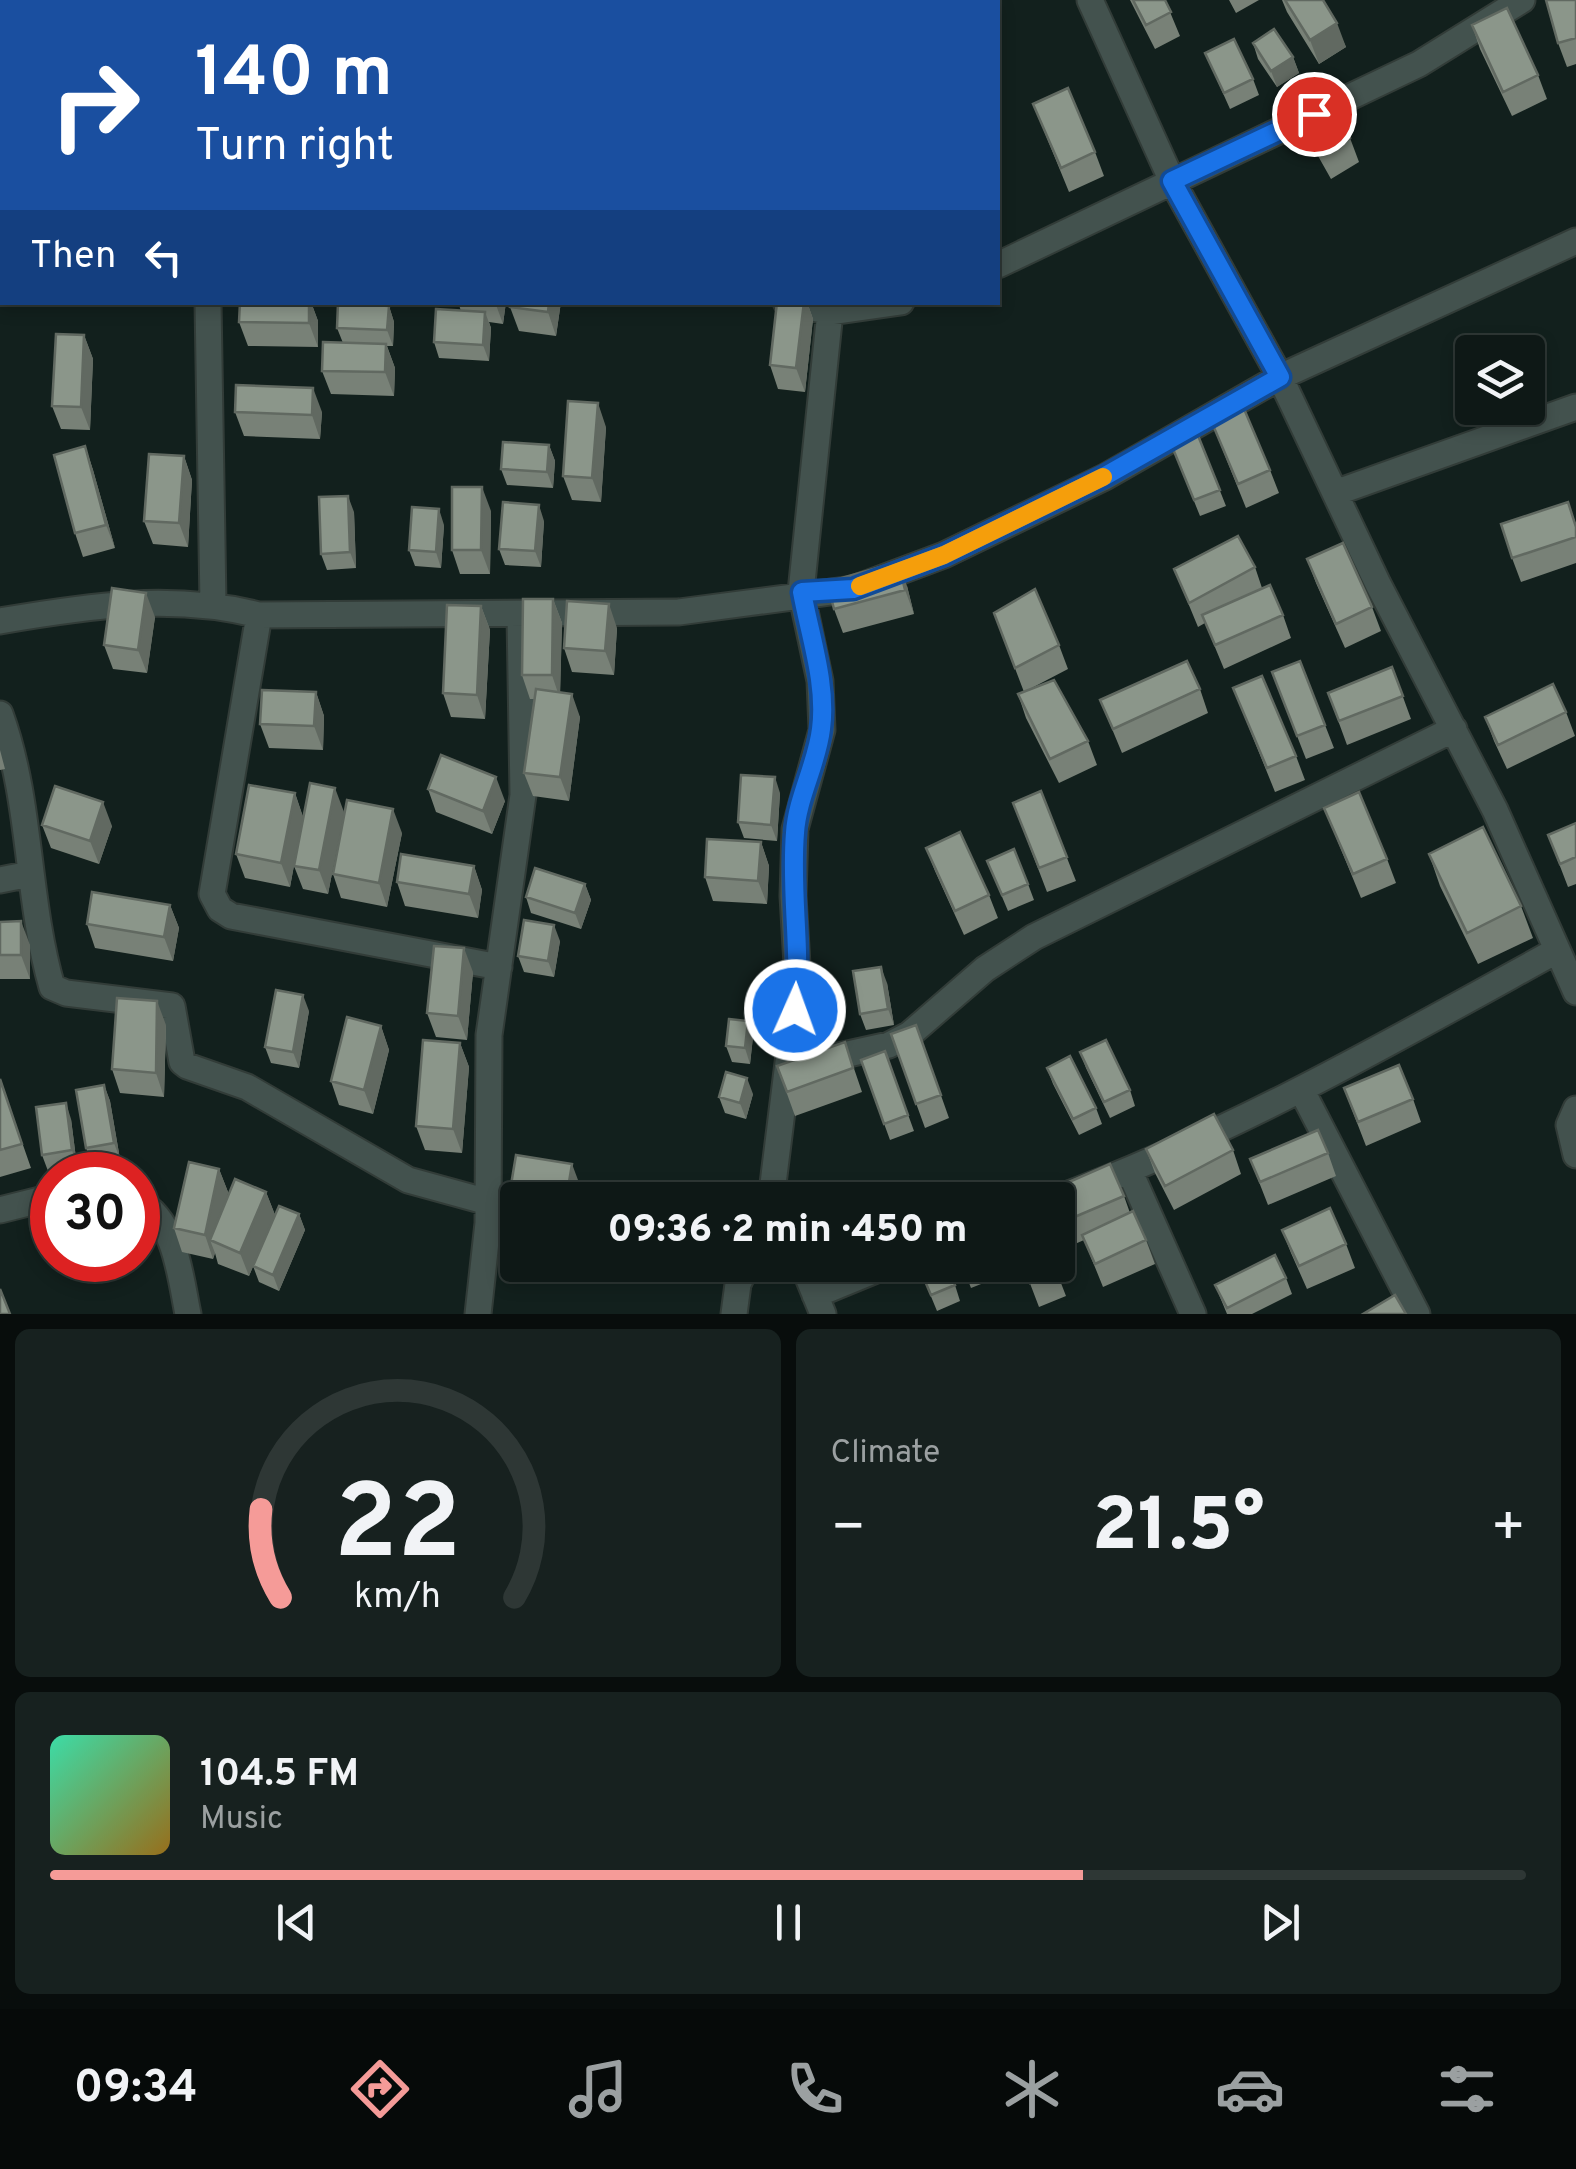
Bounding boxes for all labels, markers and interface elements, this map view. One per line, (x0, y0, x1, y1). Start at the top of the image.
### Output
text: 140 m (195, 32, 393, 121)
icon: right (30, 40, 160, 170)
pin (1272, 72, 1357, 157)
icon: arrive (1287, 87, 1342, 142)
text: Turn right (195, 119, 394, 176)
icon: left (136, 230, 191, 285)
text: Then (30, 233, 116, 282)
map controls (1455, 335, 1545, 425)
button: layers (1455, 335, 1545, 425)
position arrow (743, 958, 847, 1062)
speed limit sign: 30 (30, 1152, 160, 1282)
text: 09:36 · 2 min · 450 m (607, 1207, 968, 1256)
text: Climate (831, 1434, 940, 1474)
text: 22 (334, 1463, 461, 1595)
text: 21.5° (1092, 1482, 1265, 1577)
text: − (831, 1495, 866, 1565)
text: + (1491, 1495, 1526, 1565)
text: km/h (354, 1575, 441, 1621)
text: 104.5 FM (200, 1751, 359, 1800)
text: Music (200, 1800, 283, 1840)
icon: previous (269, 1895, 324, 1950)
icon: pause (761, 1895, 816, 1950)
icon: next (1253, 1895, 1308, 1950)
icon: directions (345, 2054, 415, 2124)
icon: music (563, 2054, 633, 2124)
icon: phone (780, 2054, 850, 2124)
icon: climate (997, 2054, 1067, 2124)
icon: car (1215, 2054, 1285, 2124)
icon: filters (1432, 2054, 1502, 2124)
text: 09:34 (74, 2061, 198, 2118)

